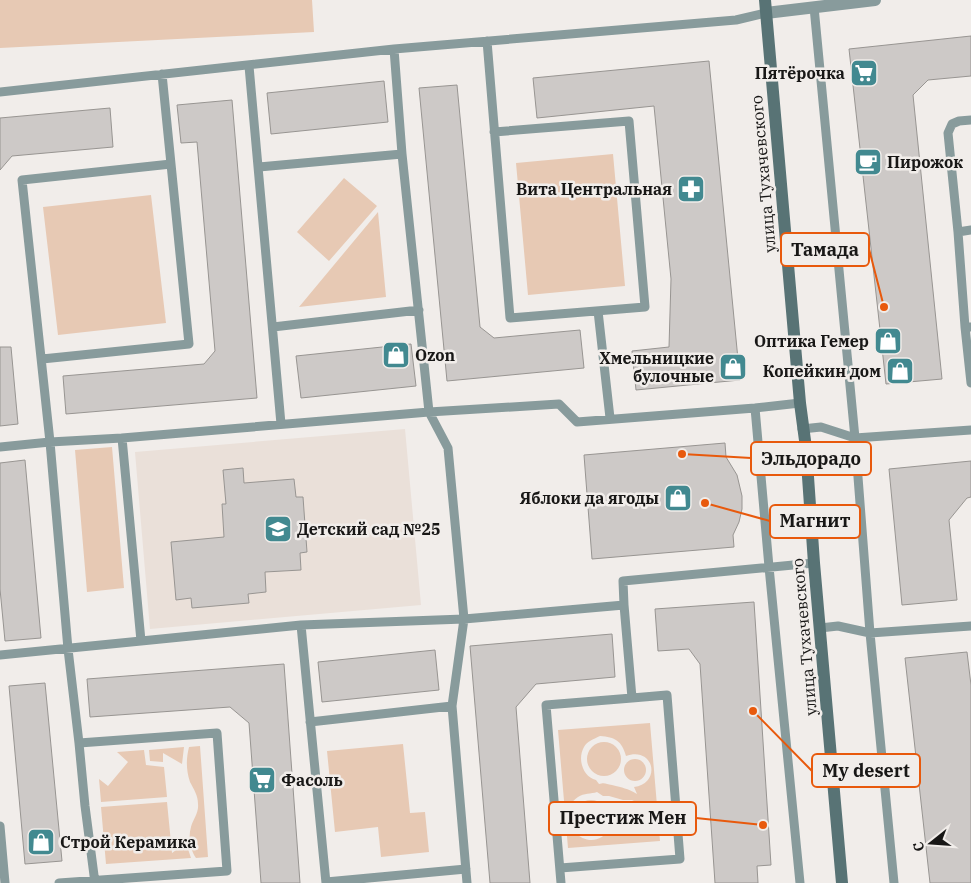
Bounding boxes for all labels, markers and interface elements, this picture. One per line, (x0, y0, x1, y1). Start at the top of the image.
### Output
supermarket icon: Пятёрочка (849, 58, 879, 88)
place label: Пятёрочка (755, 63, 845, 83)
street label: улица Тухачевского (746, 94, 780, 254)
cafe icon: Пирожок (853, 147, 883, 177)
place label: Пирожок (887, 152, 963, 172)
pharmacy icon: Вита Центральная (676, 174, 706, 204)
place label: Вита Центральная (516, 179, 672, 199)
callout: Тамада (781, 233, 869, 266)
text: Тамада (791, 238, 859, 261)
shop icon: Оптика Гемер (873, 326, 903, 356)
place label: Оптика Гемер (754, 331, 869, 351)
shop icon: Ozon (381, 340, 411, 370)
place label: Ozon (415, 345, 455, 365)
place label: Хмельницкие булочные (599, 348, 714, 386)
shop icon: Хмельницкие булочные (718, 352, 748, 382)
shop icon: Копейкин дом (885, 356, 915, 386)
place label: Копейкин дом (763, 361, 881, 381)
callout: Эльдорадо (751, 442, 871, 475)
text: Эльдорадо (761, 447, 861, 470)
shop icon: Яблоки да ягоды (663, 483, 693, 513)
place label: Яблоки да ягоды (520, 488, 659, 508)
callout: Магнит (770, 505, 860, 538)
text: Магнит (780, 509, 851, 532)
school or university icon: Детский сад №25 (263, 514, 293, 544)
place label: Детский сад №25 (297, 519, 441, 539)
street label: улица Тухачевского (787, 557, 821, 717)
callout: My desert (812, 754, 920, 787)
text: My desert (822, 759, 910, 782)
supermarket icon: Фасоль (247, 765, 277, 795)
place label: Фасоль (281, 770, 343, 790)
callout: Престиж Мен (549, 802, 696, 835)
text: Престиж Мен (559, 806, 687, 829)
north arrow (906, 818, 956, 868)
shop icon: Строй Керамика (26, 827, 56, 857)
place label: Строй Керамика (60, 832, 196, 852)
text: С (909, 840, 929, 854)

